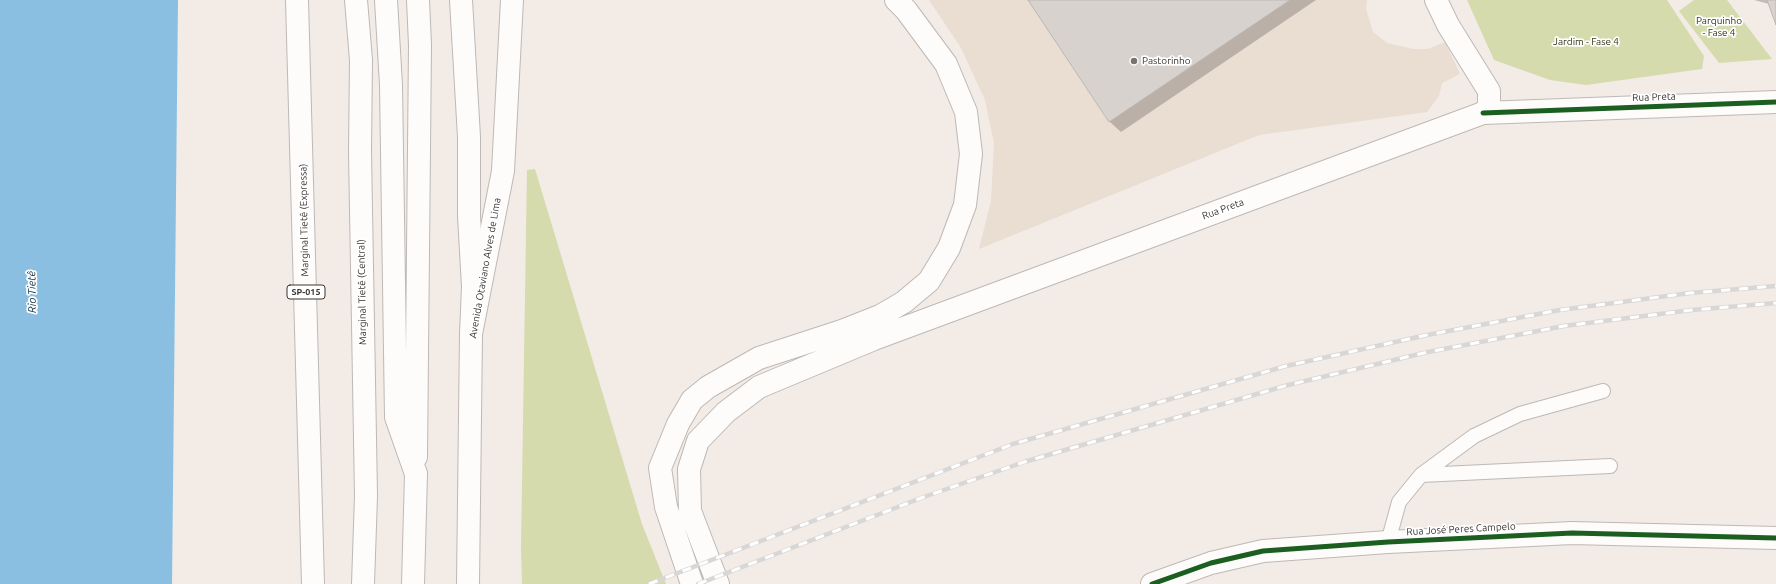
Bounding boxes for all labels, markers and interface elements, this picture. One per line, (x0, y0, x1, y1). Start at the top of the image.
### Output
park label: Parquinho - Fase 4 (1696, 15, 1742, 38)
park label: Jardim - Fase 4 (1553, 36, 1619, 48)
place label: Pastorinho (1142, 55, 1191, 67)
marker: Pastorinho (1129, 56, 1139, 66)
street label: Rua Preta (1632, 90, 1676, 104)
street label: Marginal Tietê (Expressa) (297, 163, 311, 277)
street label: Rua Preta (1200, 196, 1246, 222)
street label: Avenida Otaviano Alves de Lima (467, 197, 503, 339)
street label: Marginal Tietê (Central) (355, 239, 369, 345)
water label: Rio Tietê (25, 271, 39, 313)
road number: SP-015 (287, 285, 325, 299)
street label: Rua José Peres Campelo (1406, 520, 1516, 538)

